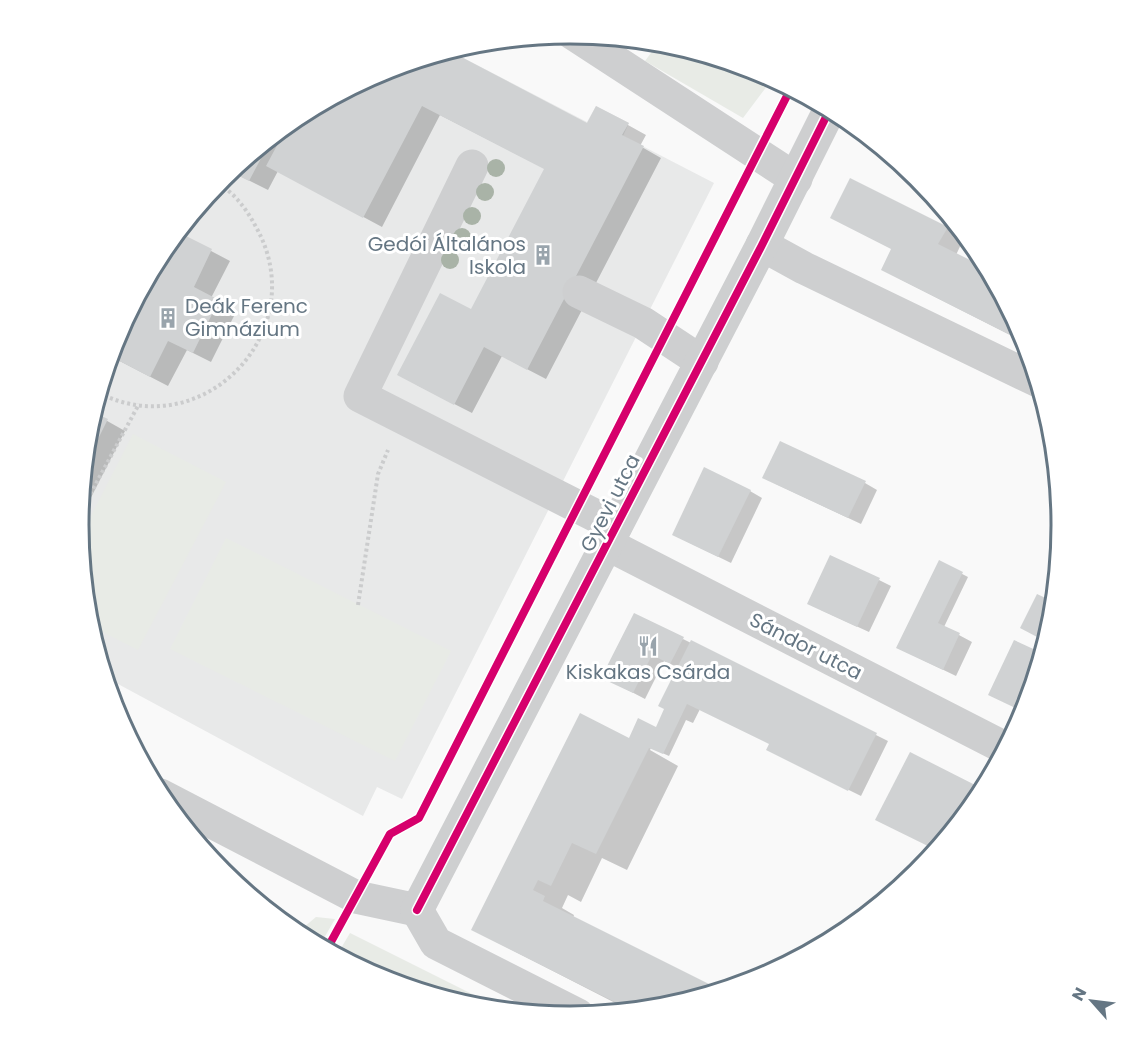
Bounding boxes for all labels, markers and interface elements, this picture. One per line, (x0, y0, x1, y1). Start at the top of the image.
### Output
place label: Gedói Általános Iskola (368, 230, 526, 281)
building icon: Gedói Általános Iskola (531, 243, 555, 267)
place label: Deák Ferenc Gimnázium (185, 292, 308, 343)
building icon: Deák Ferenc Gimnázium (156, 306, 180, 330)
street label: Gyevi utca (573, 449, 647, 557)
street label: Sándor utca (745, 606, 867, 686)
restaurant icon: Kiskakas Csárda (636, 634, 660, 658)
place label: Kiskakas Csárda (566, 658, 730, 686)
north arrow (1062, 971, 1122, 1031)
text: N (1066, 983, 1092, 1005)

